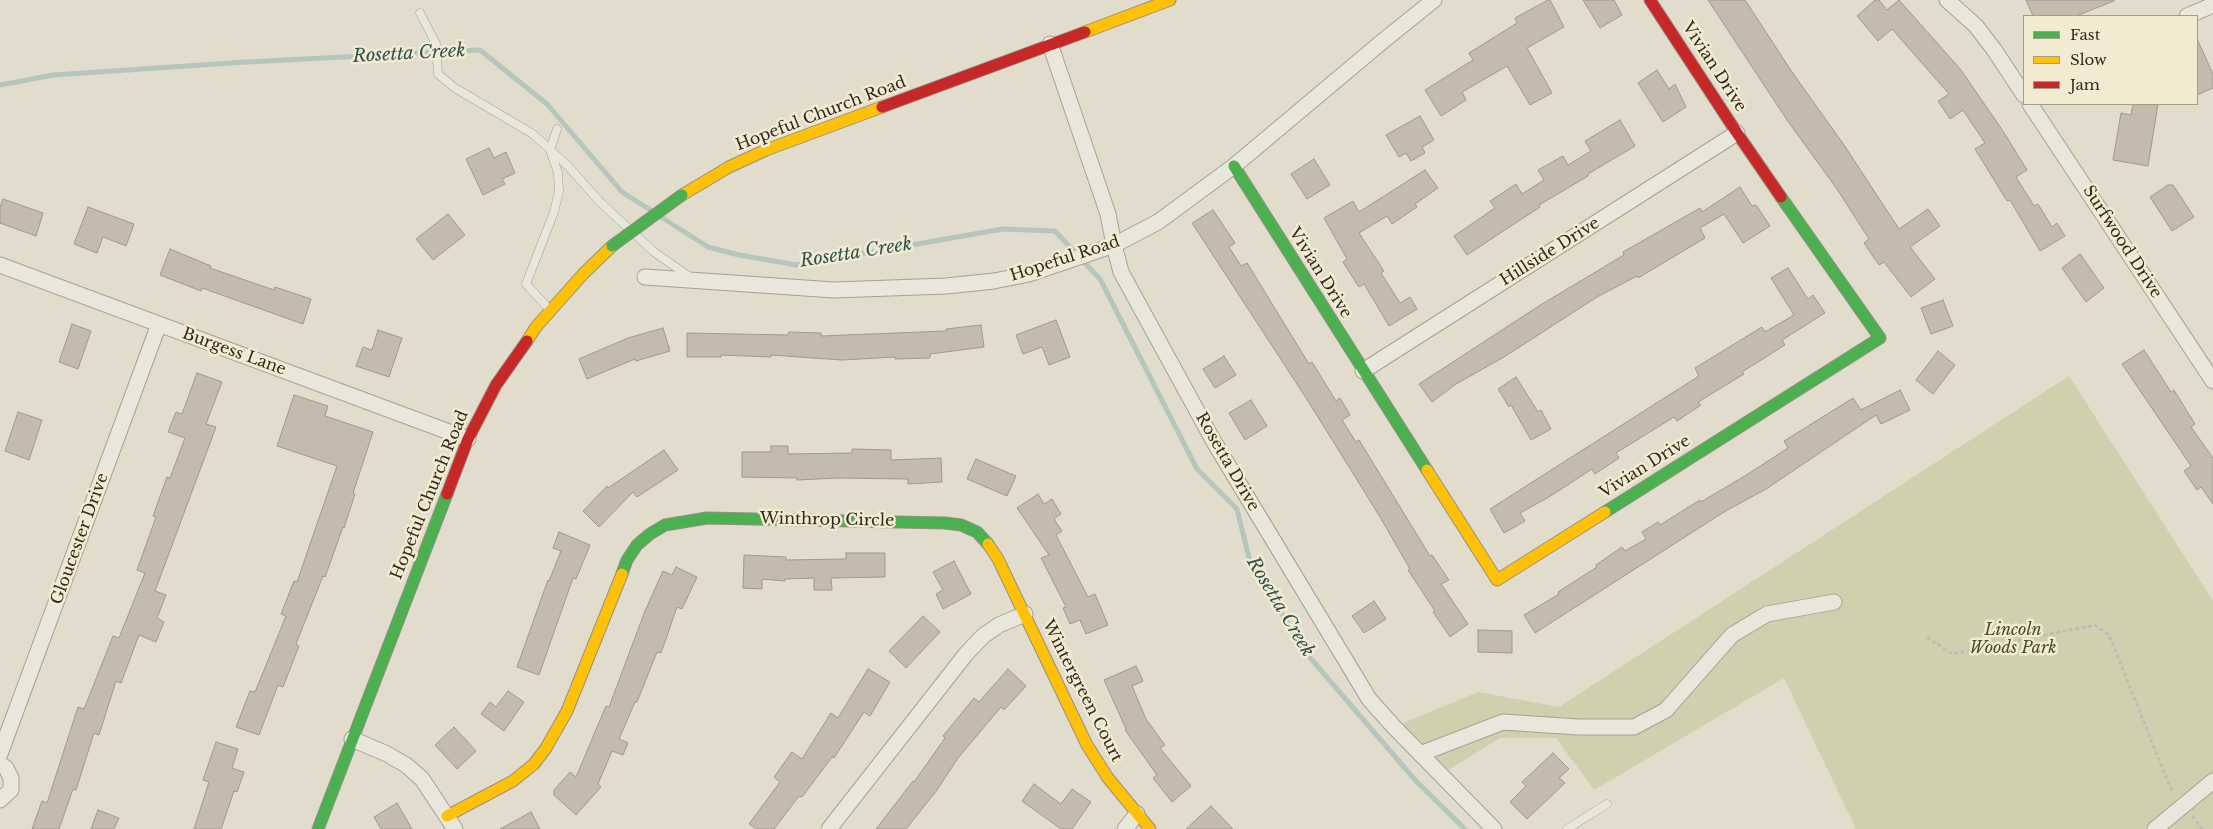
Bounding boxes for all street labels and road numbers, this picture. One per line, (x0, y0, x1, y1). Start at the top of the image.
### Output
street label: Vivian Drive (1678, 18, 1750, 116)
street label: Hopeful Church Road (733, 73, 909, 155)
street label: Surfwood Drive (2078, 182, 2166, 302)
street label: Hillside Drive (1497, 214, 1603, 290)
street label: Vivian Drive (1285, 224, 1355, 322)
street label: Hopeful Road (1008, 232, 1122, 286)
street label: Burgess Lane (179, 324, 289, 380)
street label: Hopeful Church Road (387, 408, 473, 582)
street label: Rosetta Drive (1191, 409, 1263, 515)
street label: Vivian Drive (1596, 432, 1694, 502)
street label: Gloucester Drive (47, 471, 113, 607)
street label: Winthrop Circle (760, 509, 894, 531)
street label: Wintergreen Court (1038, 617, 1126, 765)

